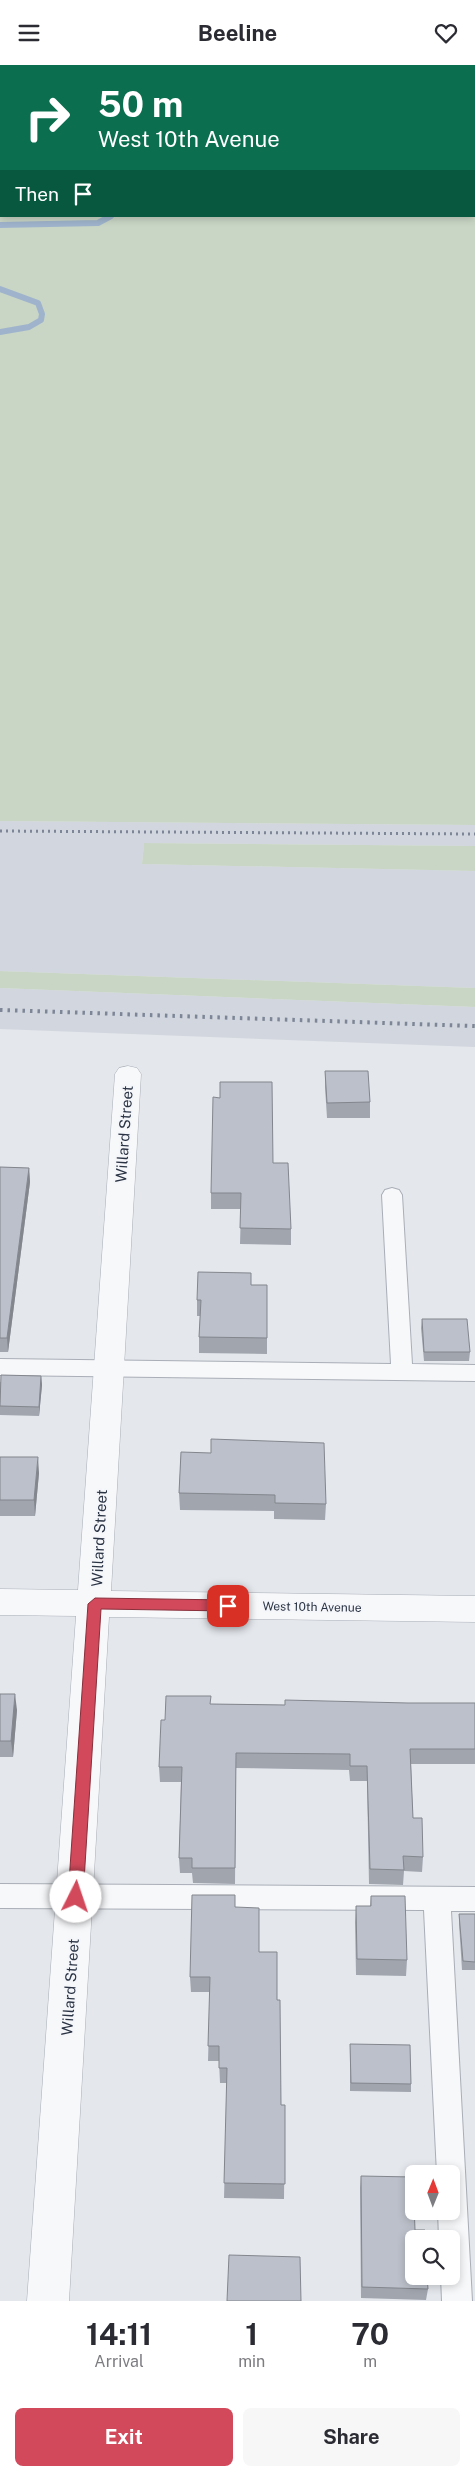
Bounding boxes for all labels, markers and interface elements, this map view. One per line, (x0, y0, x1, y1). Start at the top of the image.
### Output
icon: menu (15, 19, 43, 47)
icon: heart (432, 19, 460, 47)
text: Beeline (198, 20, 277, 46)
text: 50 m (98, 84, 183, 125)
icon: right (15, 85, 80, 150)
text: West 10th Avenue (98, 126, 280, 152)
icon: arrive (69, 180, 97, 208)
text: Then (15, 183, 59, 205)
street label: Willard Street (112, 1085, 136, 1183)
street label: Willard Street (88, 1489, 110, 1587)
pin (207, 1585, 249, 1627)
icon: arrive (214, 1592, 242, 1620)
street label: West 10th Avenue (262, 1599, 362, 1615)
position arrow (49, 1870, 101, 1922)
street label: Willard Street (58, 1938, 82, 2036)
north arrow (405, 2165, 460, 2220)
map controls (405, 2165, 460, 2285)
button: search (405, 2230, 460, 2285)
text: 14:11 (86, 2316, 152, 2352)
text: 1 (245, 2316, 258, 2352)
text: 70 (351, 2316, 389, 2352)
text: Arrival (94, 2352, 144, 2371)
text: min (238, 2352, 265, 2371)
text: m (363, 2352, 377, 2371)
button: Exit (15, 2408, 233, 2466)
button: Share (243, 2408, 460, 2466)

